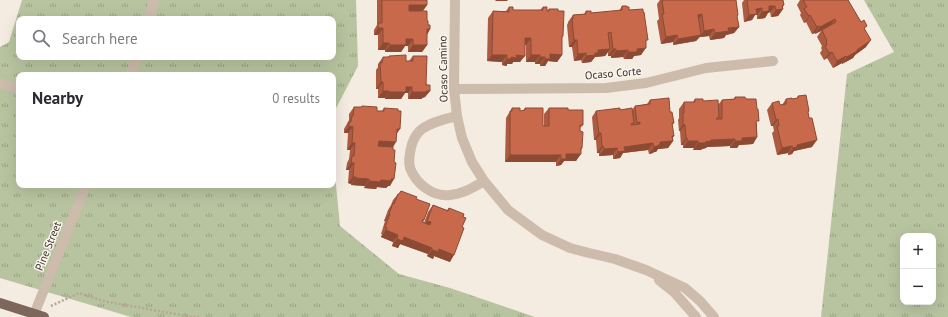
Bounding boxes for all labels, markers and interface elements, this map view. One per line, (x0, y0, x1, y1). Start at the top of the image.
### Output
search box (16, 16, 336, 60)
icon: search (30, 27, 52, 49)
text: Search here (62, 29, 138, 48)
street label: Ocaso Camino (435, 35, 451, 102)
street label: Ocaso Corte (584, 64, 642, 82)
text: Nearby (32, 87, 83, 109)
text: 0 results (272, 90, 320, 107)
street label: Pine Street (32, 219, 64, 273)
map controls (900, 233, 936, 305)
button: + (900, 233, 936, 269)
button: − (900, 269, 936, 305)

